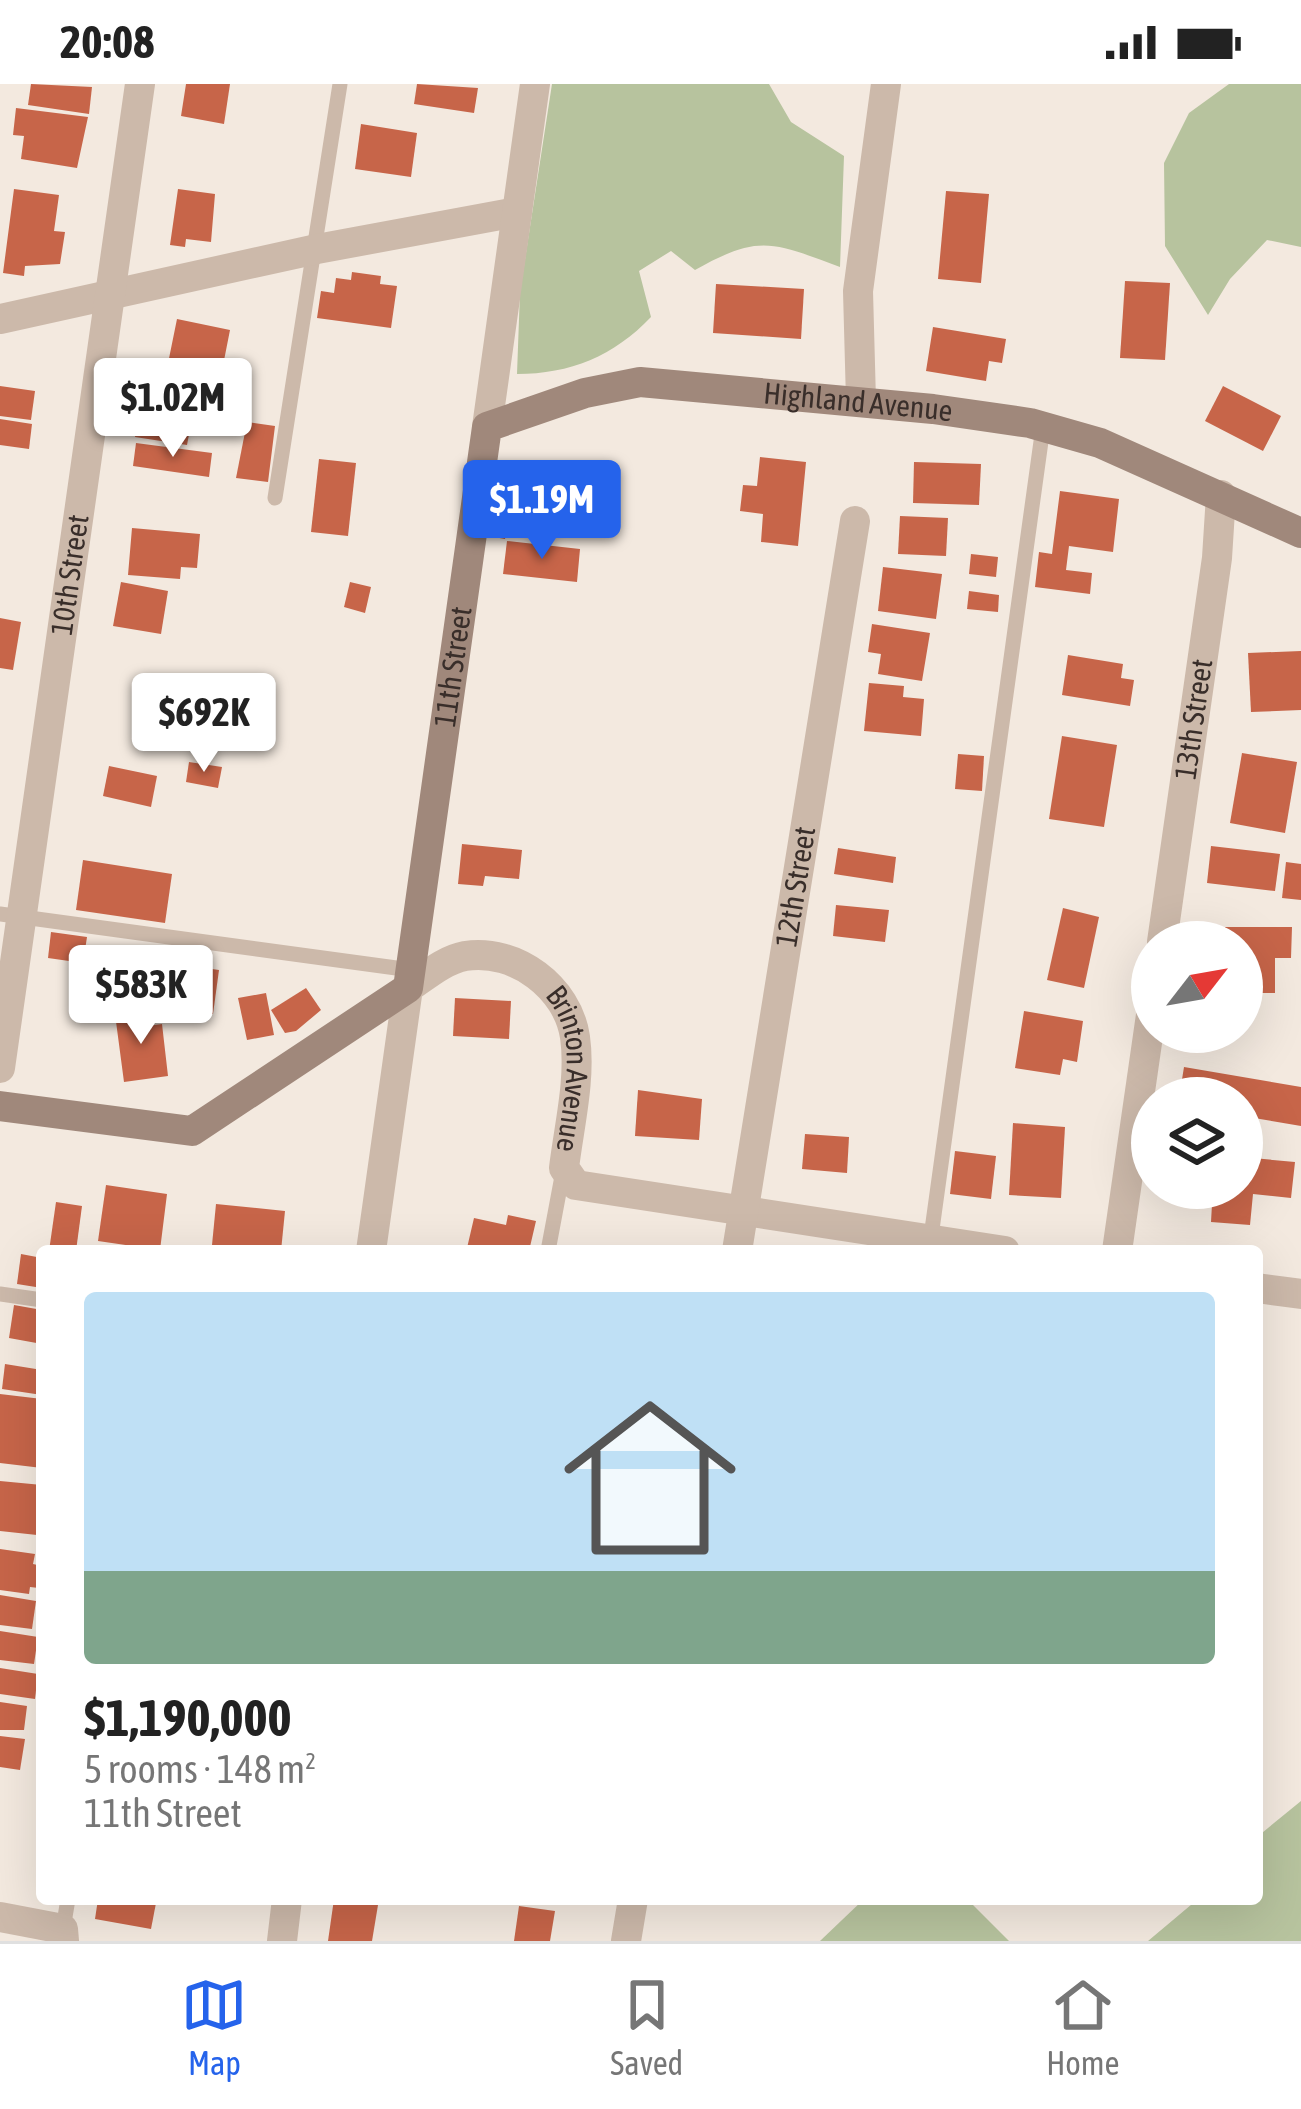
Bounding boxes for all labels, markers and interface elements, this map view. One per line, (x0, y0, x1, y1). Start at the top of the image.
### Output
text: 20:08 (60, 16, 154, 68)
pin: $1.02M (75, 358, 271, 460)
text: $1.02M (121, 375, 225, 419)
street label: Highland Avenue (762, 375, 955, 428)
pin: $1.19M (444, 460, 640, 562)
text: $1.19M (490, 477, 594, 521)
street label: 10th Street (44, 512, 95, 637)
street label: 11th Street (427, 604, 478, 729)
street label: 13th Street (1167, 657, 1218, 782)
pin: $692K (120, 673, 288, 775)
text: $692K (159, 690, 249, 734)
street label: 12th Street (768, 824, 821, 949)
north arrow (1131, 921, 1263, 1053)
map controls (1131, 921, 1263, 1209)
pin: $583K (57, 945, 225, 1047)
text: $583K (96, 962, 186, 1006)
street label: Brinton Avenue (540, 978, 595, 1154)
button: layers (1131, 1077, 1263, 1209)
icon: home (542, 1370, 758, 1586)
text: $1,190,000 (84, 1688, 291, 1747)
text: 5 rooms · 148 m² (84, 1747, 316, 1791)
text: 11th Street (84, 1791, 242, 1835)
tab: Map (181, 1972, 247, 2082)
tab: Saved (610, 1972, 683, 2082)
tab: Home (1046, 1972, 1120, 2082)

